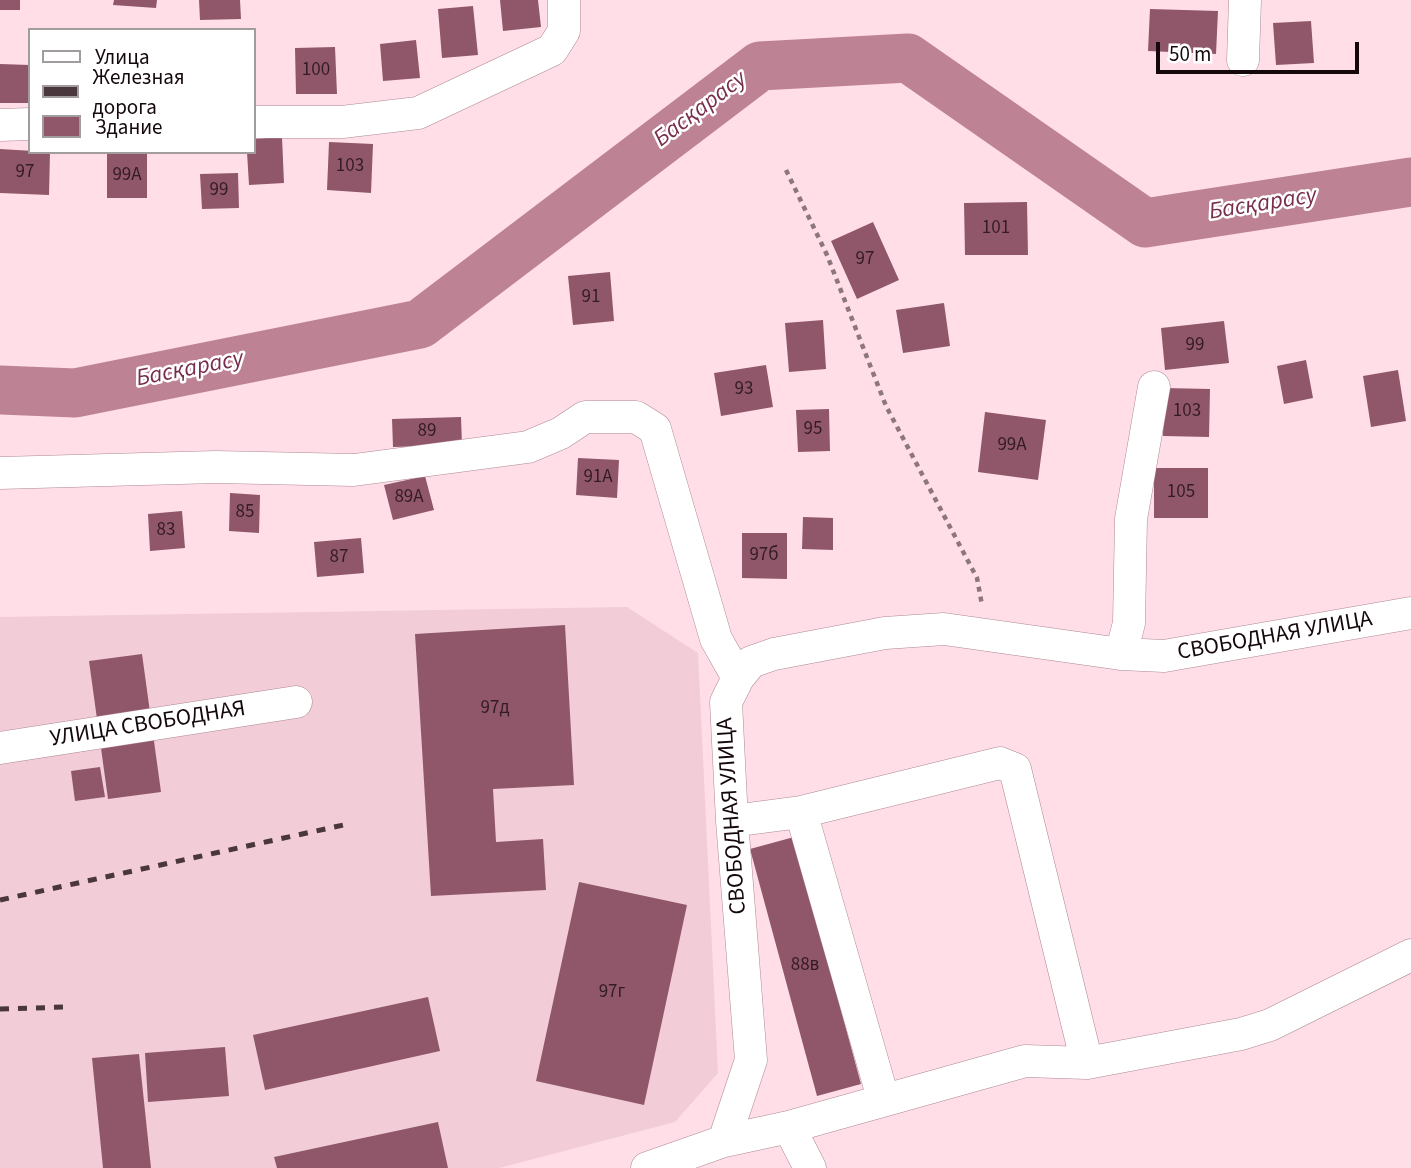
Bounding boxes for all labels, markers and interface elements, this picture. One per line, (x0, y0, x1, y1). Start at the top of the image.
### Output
legend (28, 28, 256, 154)
scale bar (1159, 28, 1362, 72)
text: 50 m (1169, 39, 1211, 69)
text: Улица (95, 42, 150, 72)
house number: 100 (302, 60, 330, 82)
text: Железная дорога (93, 62, 185, 122)
water label: Басқарасу (649, 66, 753, 154)
text: Здание (95, 112, 163, 142)
house number: 103 (336, 156, 364, 178)
house number: 97 (16, 162, 34, 184)
house number: 99А (112, 165, 142, 187)
house number: 99 (210, 180, 228, 202)
water label: Басқарасу (1207, 182, 1319, 228)
house number: 101 (982, 218, 1010, 240)
house number: 97 (856, 249, 874, 271)
house number: 91 (582, 287, 600, 309)
house number: 99 (1186, 335, 1204, 357)
water label: Басқарасу (134, 345, 246, 395)
house number: 93 (735, 379, 753, 401)
house number: 103 (1173, 401, 1201, 423)
house number: 95 (804, 419, 822, 441)
house number: 89 (418, 421, 436, 443)
house number: 99А (997, 435, 1027, 457)
house number: 91А (583, 467, 613, 489)
house number: 105 (1167, 482, 1195, 504)
house number: 89А (394, 487, 424, 509)
house number: 85 (236, 502, 254, 524)
house number: 83 (157, 520, 175, 542)
house number: 97б (749, 545, 779, 567)
house number: 87 (330, 547, 348, 569)
street label: СВОБОДНАЯ УЛИЦА (1175, 606, 1375, 668)
street label: УЛИЦА СВОБОДНАЯ (48, 696, 248, 754)
house number: 97д (480, 698, 510, 720)
street label: СВОБОДНАЯ УЛИЦА (712, 717, 754, 915)
house number: 88в (791, 955, 819, 977)
house number: 97г (599, 982, 625, 1004)

